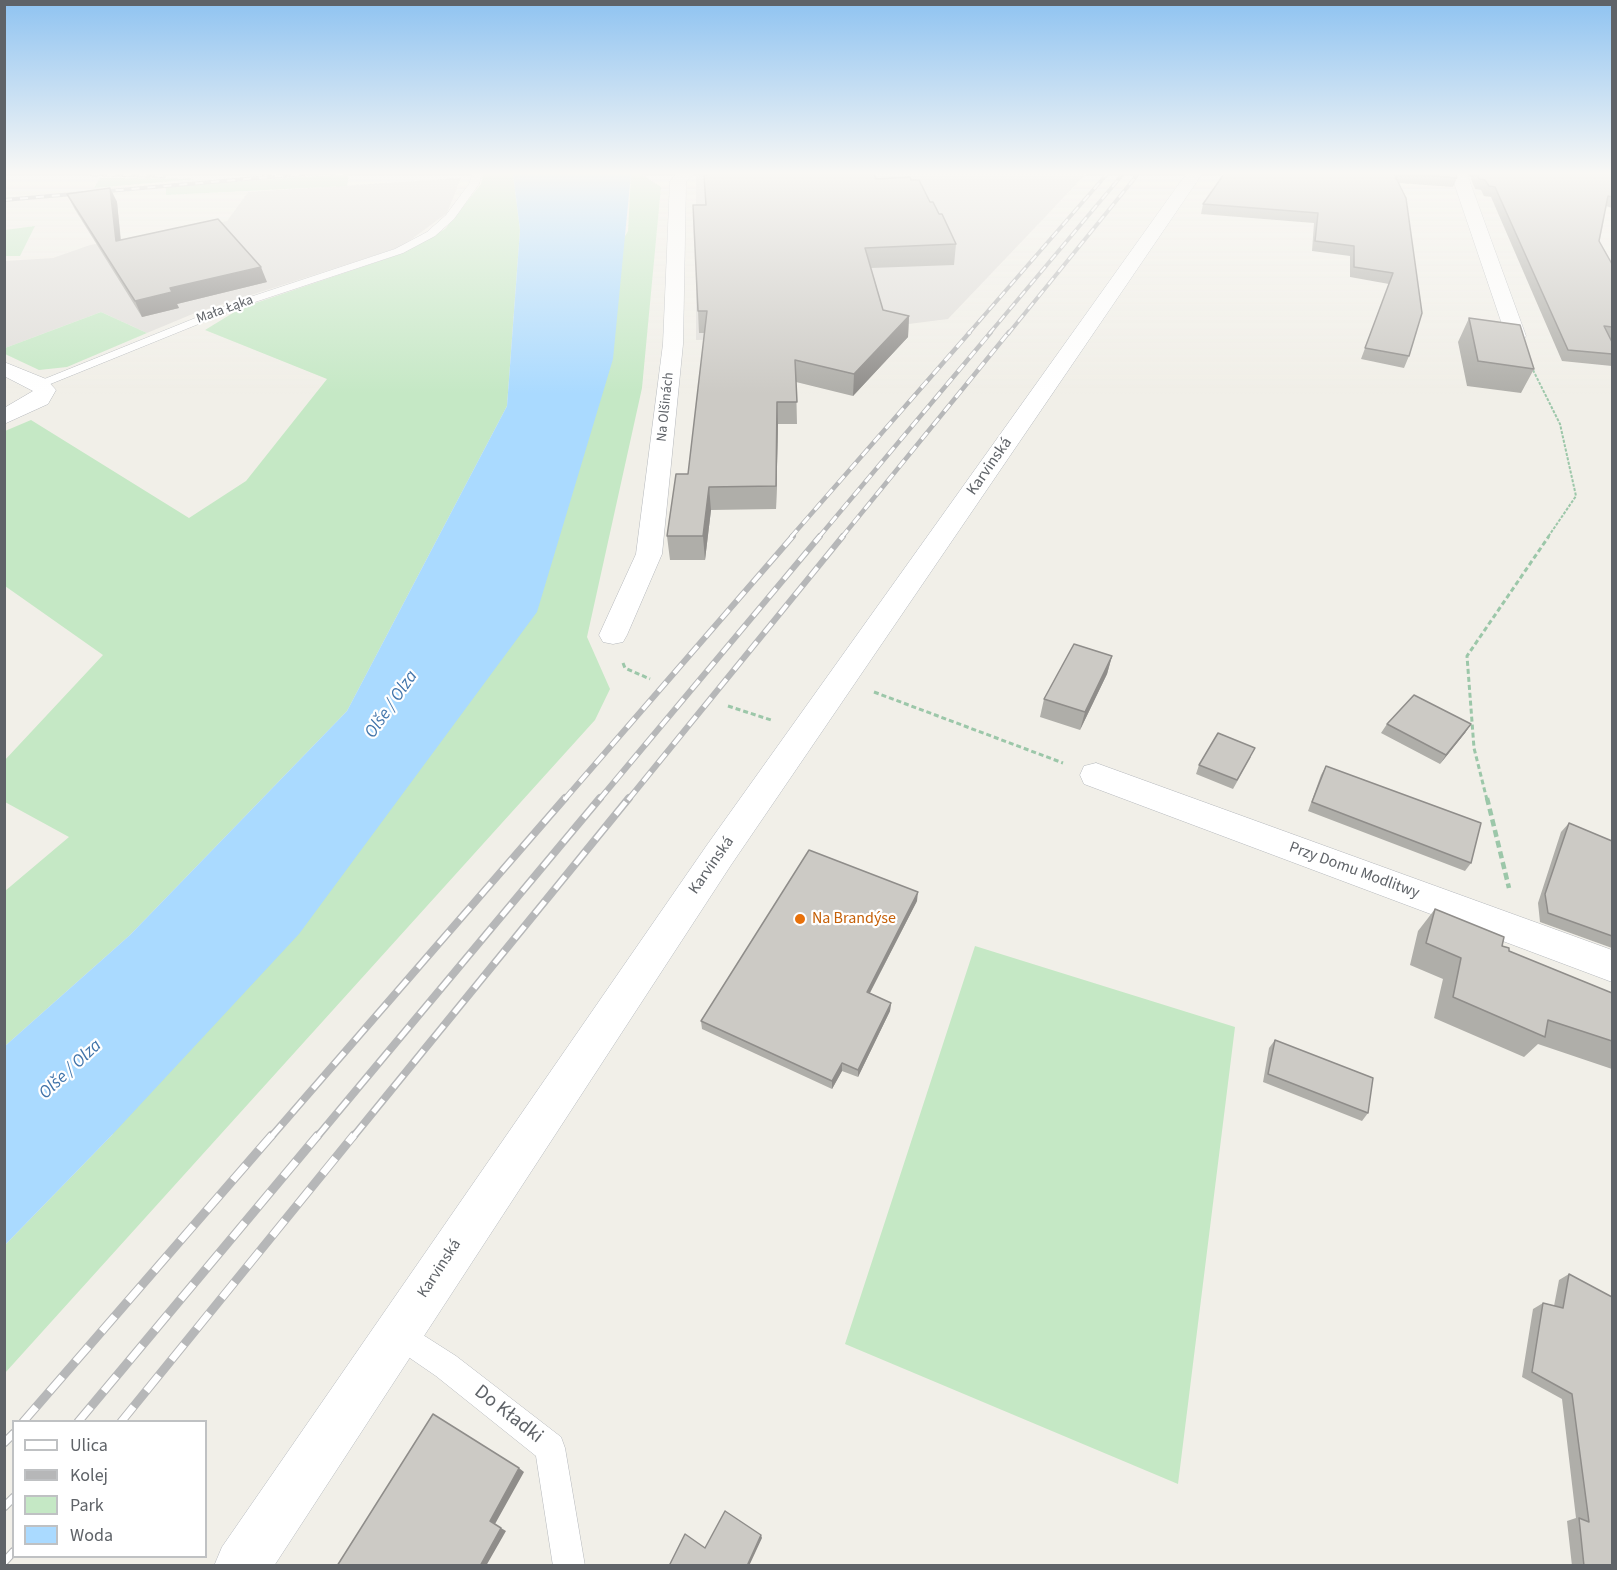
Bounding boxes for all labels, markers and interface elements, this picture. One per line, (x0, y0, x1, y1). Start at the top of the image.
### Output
street label: Mała Łąka (194, 292, 256, 328)
street label: Na Olšinách (654, 371, 678, 443)
street label: Karvinská (963, 434, 1017, 500)
water label: Olše / Olza (361, 667, 423, 743)
street label: Karvinská (685, 833, 739, 899)
street label: Przy Domu Modlitwy (1286, 839, 1422, 903)
place label: Na Brandýse (812, 909, 896, 929)
marker: Na Brandýse (793, 912, 807, 926)
water label: Olše / Olza (35, 1036, 107, 1104)
street label: Karvinská (414, 1236, 466, 1302)
street label: Do Kładki (469, 1381, 547, 1449)
legend (12, 1420, 207, 1558)
text: Ulica (70, 1433, 108, 1458)
text: Kolej (70, 1463, 108, 1488)
text: Park (70, 1493, 104, 1518)
text: Woda (70, 1523, 113, 1548)

